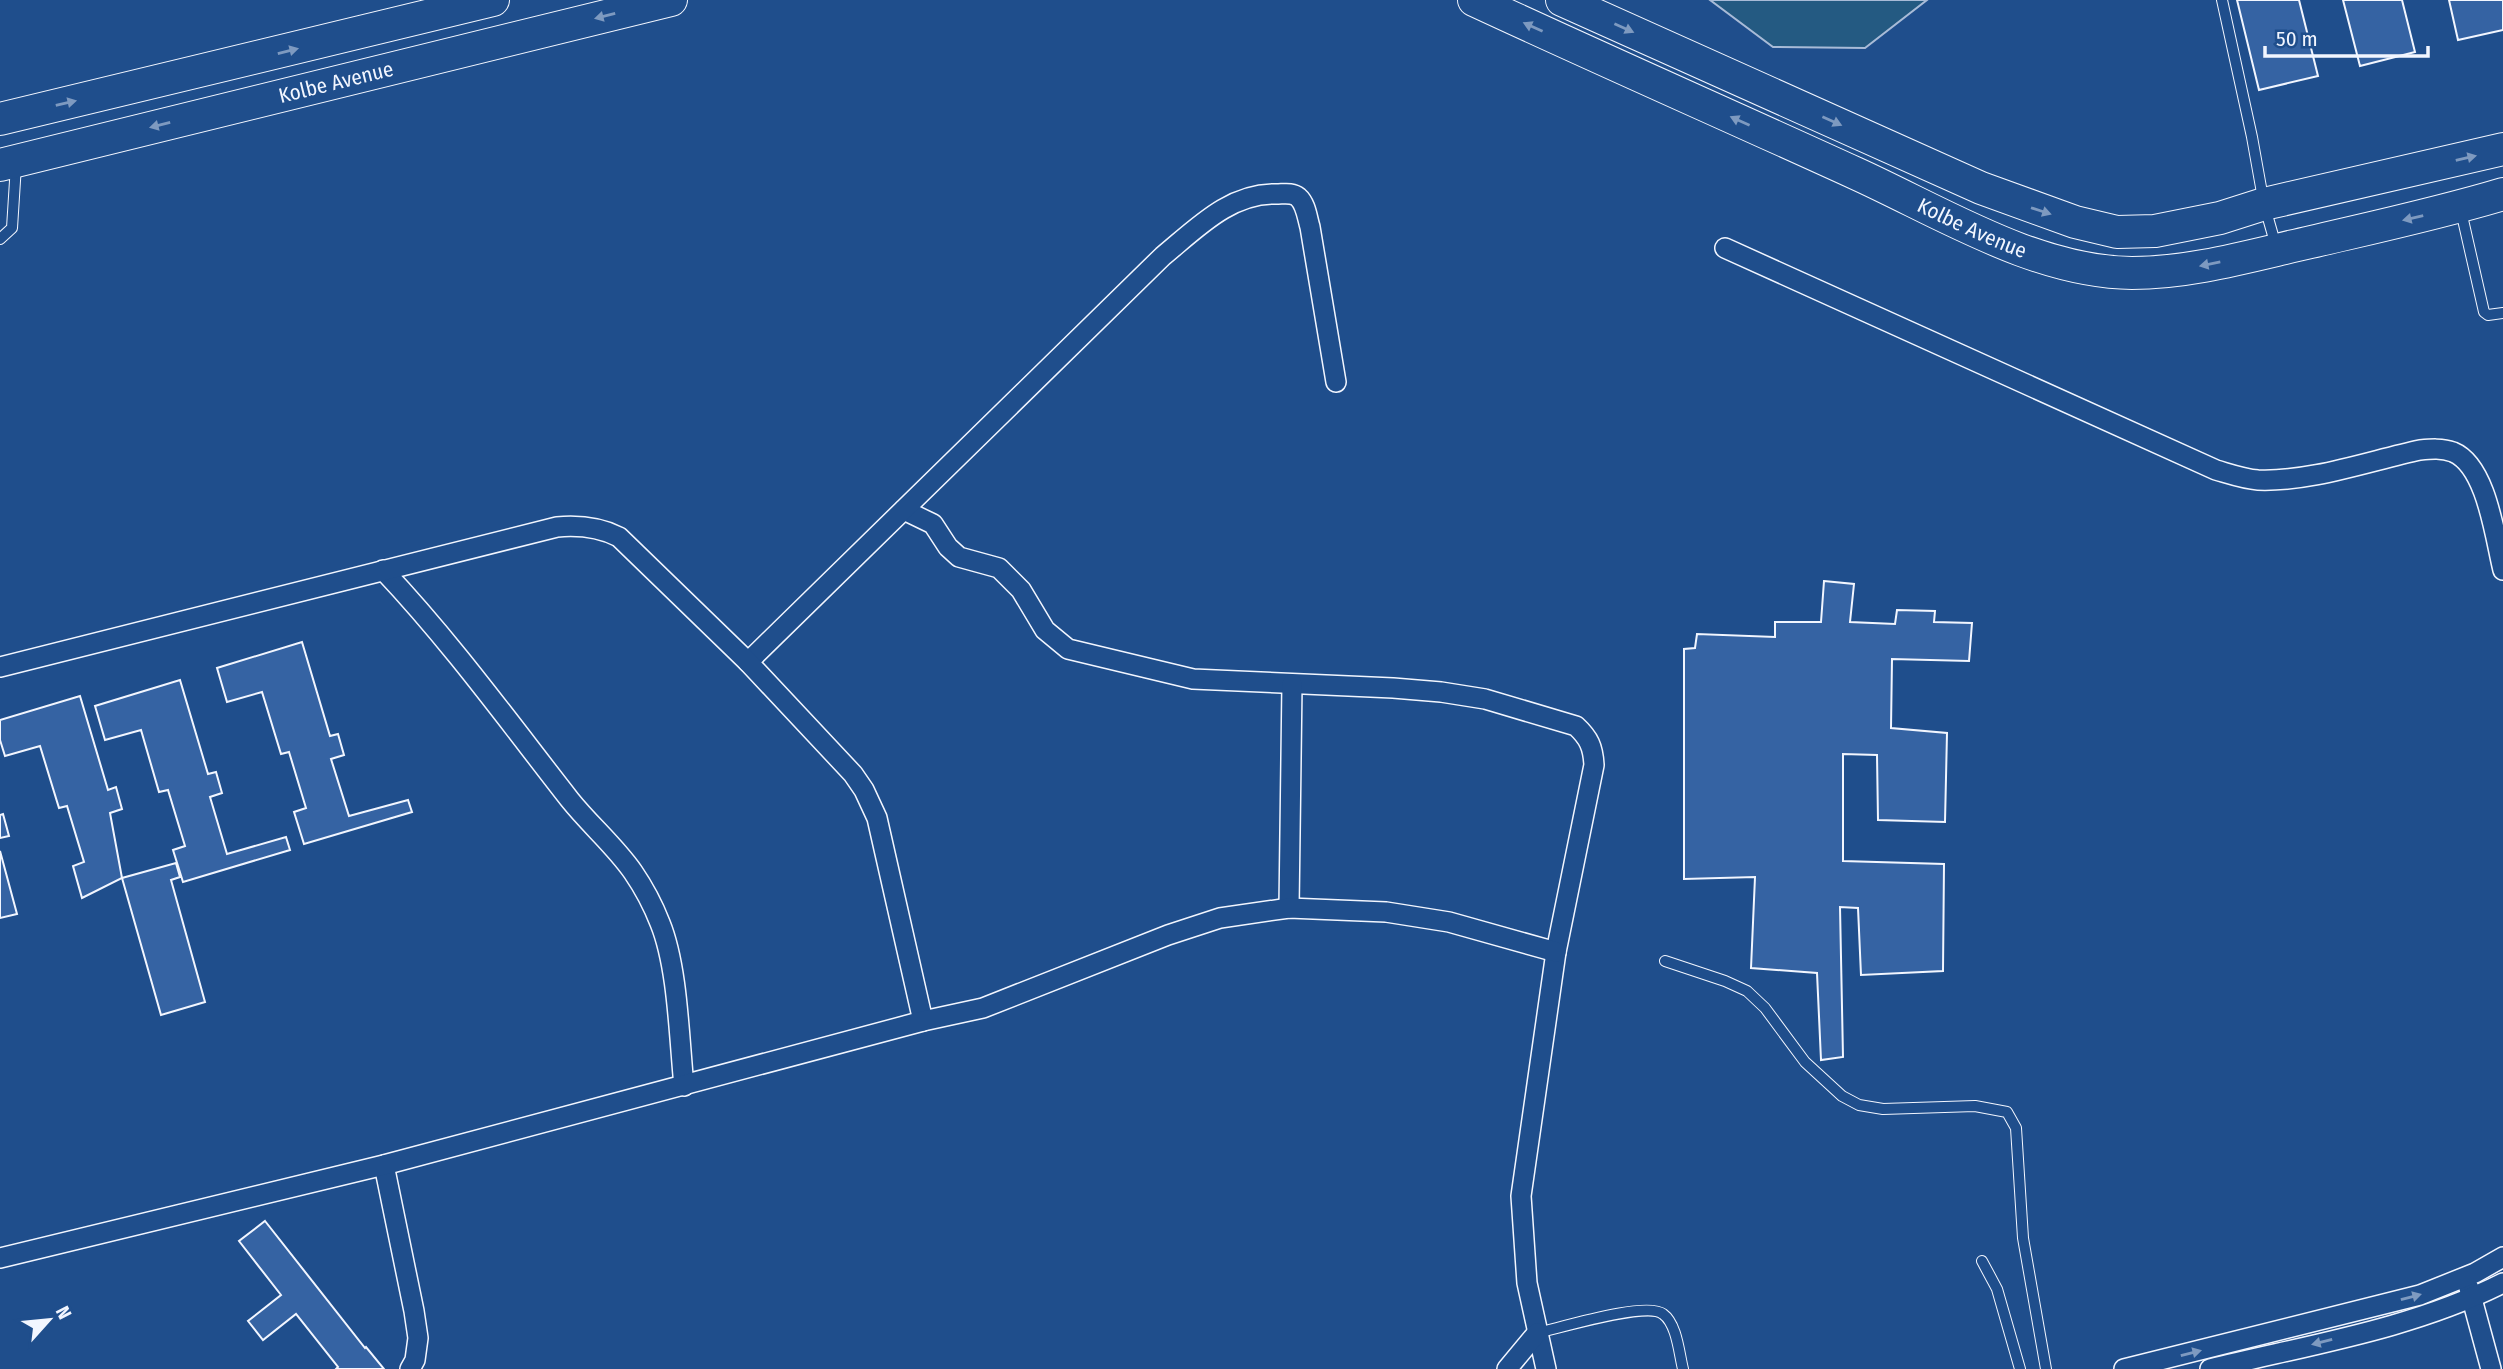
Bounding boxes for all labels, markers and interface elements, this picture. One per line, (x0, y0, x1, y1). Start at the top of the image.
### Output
one-way arrow (594, 11, 616, 22)
scale bar (2265, 14, 2428, 58)
one-way arrow (1523, 21, 1543, 33)
one-way arrow (1614, 22, 1634, 34)
text: 50 m (2276, 26, 2318, 52)
one-way arrow (277, 45, 299, 56)
street label: Kolbe Avenue (276, 56, 396, 109)
one-way arrow (55, 98, 77, 109)
one-way arrow (1730, 115, 1751, 126)
one-way arrow (1821, 116, 1842, 127)
one-way arrow (148, 120, 170, 131)
one-way arrow (2455, 152, 2477, 163)
street label: Kolbe Avenue (1913, 192, 2030, 264)
one-way arrow (2030, 206, 2051, 217)
one-way arrow (2402, 213, 2424, 224)
one-way arrow (2199, 258, 2221, 269)
north arrow (14, 1285, 84, 1355)
one-way arrow (2401, 1291, 2423, 1302)
text: N (51, 1302, 77, 1323)
one-way arrow (2311, 1337, 2333, 1348)
one-way arrow (2180, 1347, 2202, 1358)

